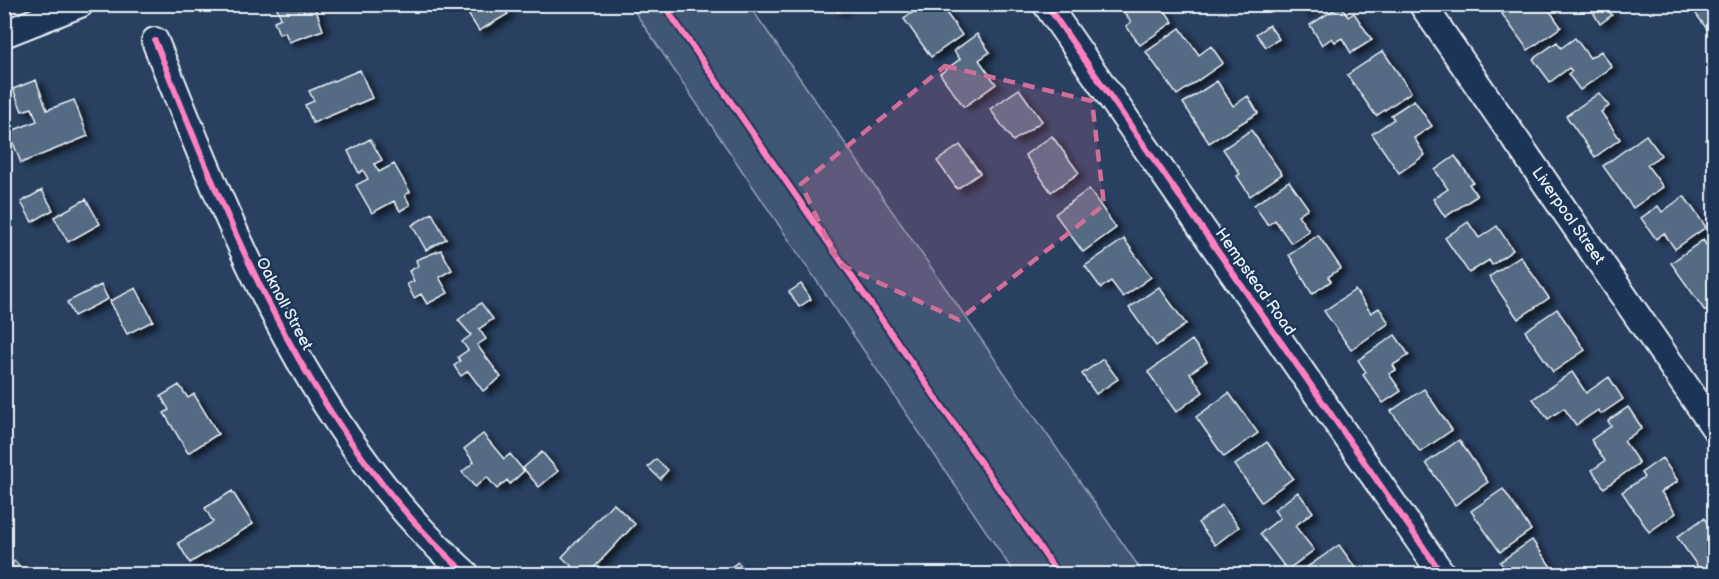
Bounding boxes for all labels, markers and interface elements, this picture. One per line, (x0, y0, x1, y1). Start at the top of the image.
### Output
street label: Liverpool Street (1527, 164, 1609, 268)
street label: Hempstead Road (1211, 225, 1299, 339)
street label: Oaknoll Street (252, 254, 316, 354)

